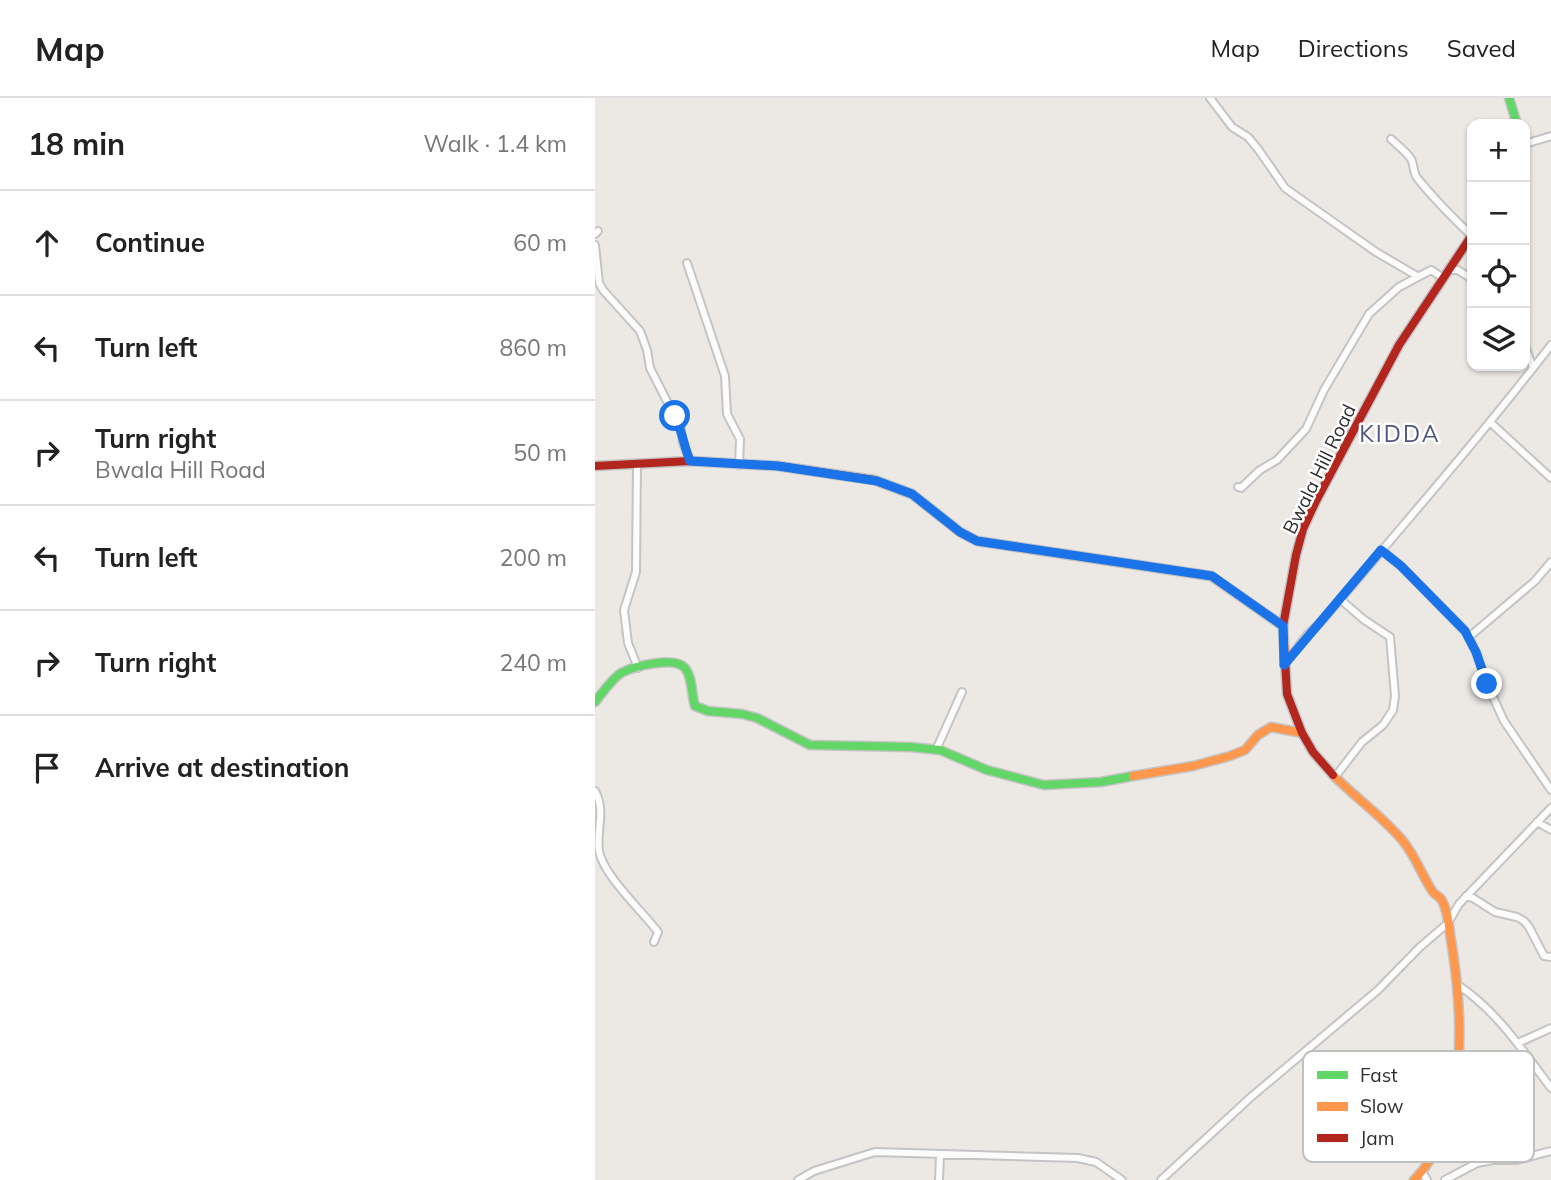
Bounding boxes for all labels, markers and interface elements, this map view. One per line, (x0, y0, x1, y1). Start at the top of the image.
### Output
text: Map (35, 28, 105, 69)
text: Map (1210, 33, 1260, 63)
text: Directions (1298, 33, 1409, 63)
text: Saved (1447, 33, 1516, 63)
map controls (1467, 119, 1530, 371)
button: + (1467, 119, 1530, 182)
text: 18 min (28, 125, 125, 163)
text: Walk · 1.4 km (423, 129, 567, 158)
button: − (1467, 182, 1530, 245)
icon: ahead (28, 224, 66, 262)
text: Continue (95, 226, 205, 259)
text: 60 m (513, 228, 567, 257)
button: locate (1467, 245, 1530, 308)
button: layers (1467, 308, 1530, 371)
icon: left (28, 329, 66, 367)
text: Turn left (95, 331, 197, 364)
text: 860 m (499, 333, 567, 362)
route start (659, 400, 690, 431)
street label: Bwala Hill Road (1277, 400, 1361, 538)
district label: KIDDA (1359, 419, 1441, 448)
text: Turn right (95, 422, 216, 455)
icon: right (28, 434, 66, 472)
text: 50 m (513, 438, 567, 467)
text: Bwala Hill Road (95, 455, 266, 484)
icon: left (28, 539, 66, 577)
text: Turn left (95, 541, 197, 574)
text: 200 m (499, 543, 567, 572)
icon: right (28, 644, 66, 682)
text: Turn right (95, 646, 216, 679)
text: 240 m (499, 648, 567, 677)
route end (1471, 668, 1502, 699)
icon: arrive (28, 749, 66, 787)
text: Arrive at destination (95, 751, 350, 784)
legend (1303, 1051, 1534, 1162)
text: Fast (1360, 1063, 1398, 1087)
text: Slow (1360, 1094, 1404, 1118)
text: Jam (1360, 1126, 1394, 1150)

